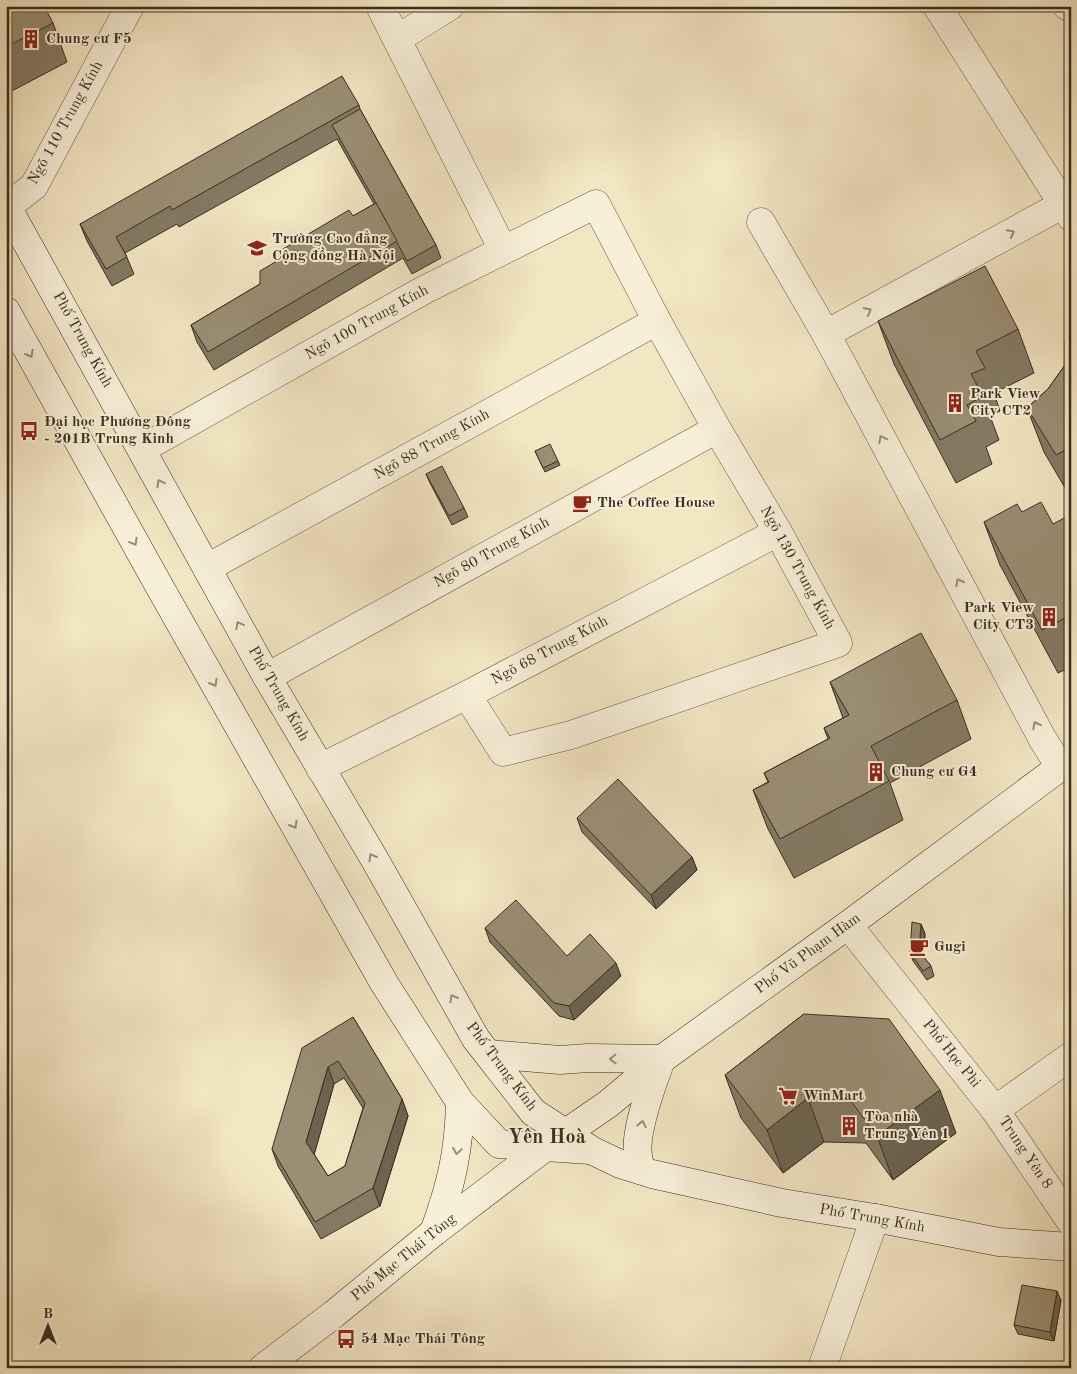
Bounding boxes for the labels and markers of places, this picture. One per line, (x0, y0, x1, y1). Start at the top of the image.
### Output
building icon: Chung cư F5 (20, 28, 42, 50)
place label: Chung cư F5 (46, 32, 132, 47)
place label: Trường Cao đẳng Cộng đồng Hà Nội (272, 230, 394, 264)
school or university icon: Trường Cao đẳng Cộng đồng Hà Nội (246, 237, 268, 259)
place label: Park View City CT2 (970, 387, 1041, 419)
building icon: Park View City CT2 (944, 392, 966, 414)
place label: Đại học Phương Đông - 201B Trung Kinh (44, 415, 192, 447)
bus stop icon: Đại học Phương Đông - 201B Trung Kinh (18, 420, 40, 442)
cafe icon: The Coffee House (571, 492, 593, 514)
place label: The Coffee House (597, 496, 715, 511)
place label: Park View City CT3 (964, 601, 1034, 633)
building icon: Park View City CT3 (1038, 606, 1060, 628)
building icon: Chung cư G4 (865, 761, 887, 783)
place label: Chung cư G4 (891, 765, 977, 780)
cafe icon: Gugi (908, 936, 930, 958)
place label: Gugi (934, 940, 966, 955)
supermarket icon: WinMart (777, 1085, 799, 1107)
place label: WinMart (803, 1089, 864, 1104)
place label: Tòa nhà Trung Yên 1 (864, 1110, 950, 1142)
building icon: Tòa nhà Trung Yên 1 (838, 1115, 860, 1137)
bus stop icon: 54 Mạc Thái Tông (335, 1328, 357, 1350)
place label: 54 Mạc Thái Tông (361, 1332, 486, 1347)

